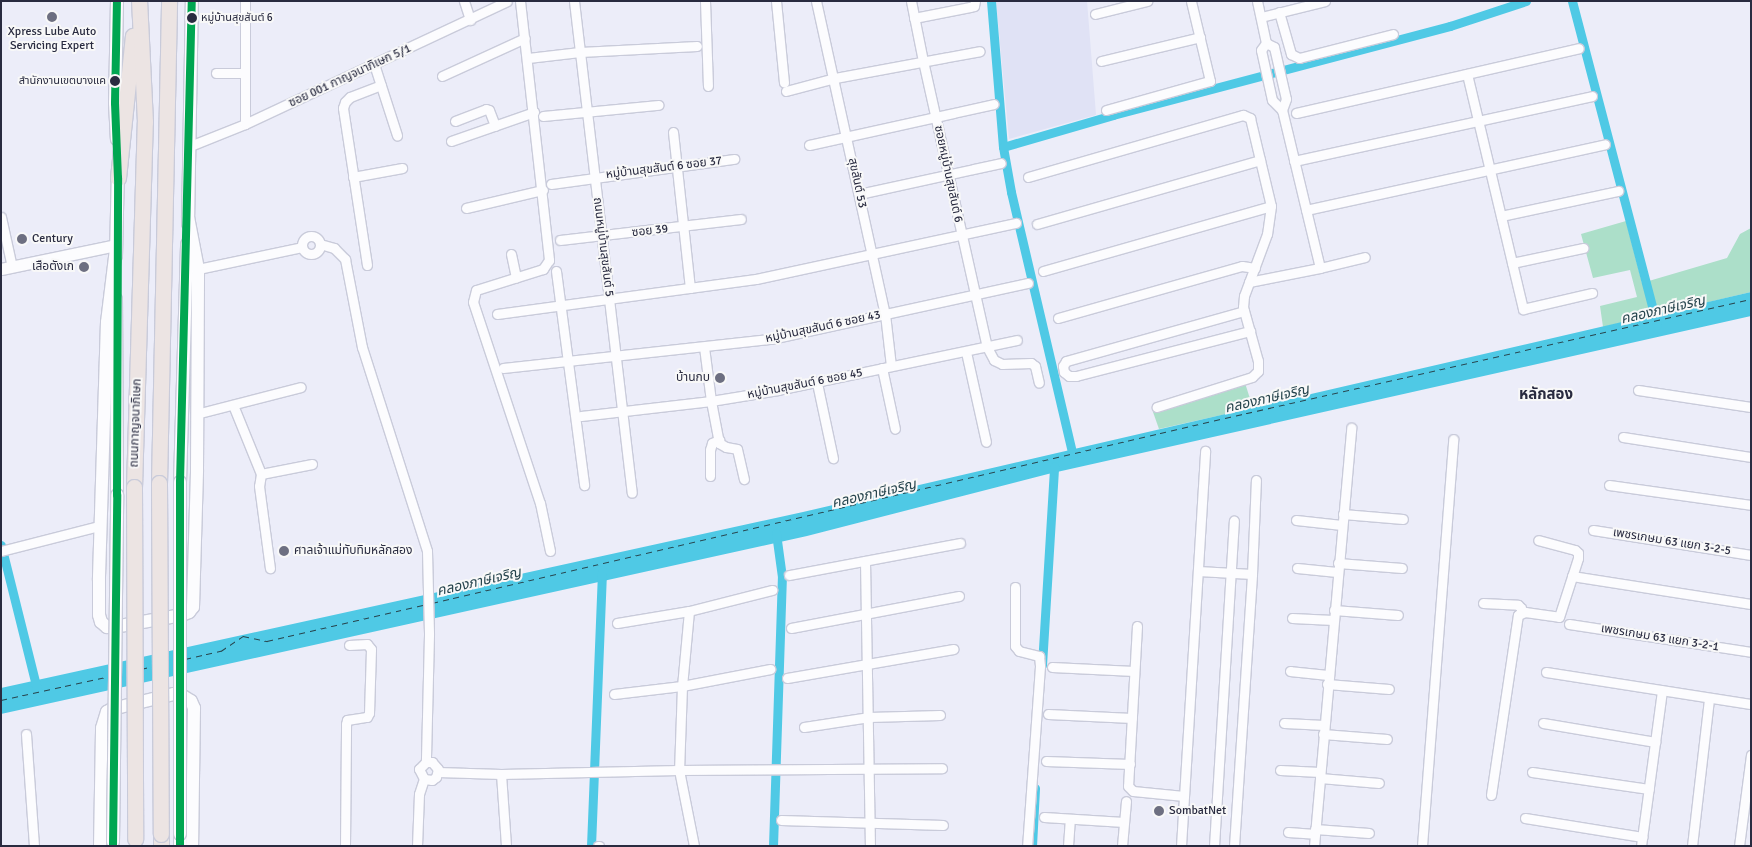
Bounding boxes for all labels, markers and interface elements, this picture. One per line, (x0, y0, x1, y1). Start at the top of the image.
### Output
marker: Xpress Lube Auto Servicing Expert (46, 11, 58, 23)
place label: หมู่บ้านสุขสันต์ 6 (201, 11, 273, 25)
marker: หมู่บ้านสุขสันต์ 6 (187, 13, 197, 23)
place label: Xpress Lube Auto Servicing Expert (8, 25, 96, 53)
street label: ซอย 001 กาญจนาภิเษก 5/1 (287, 41, 413, 111)
place label: สำนักงานเขตบางแค (19, 74, 106, 88)
marker: สำนักงานเขตบางแค (110, 76, 120, 86)
street label: ซอยหมู่บ้านสุขสันต์ 6 (931, 124, 965, 224)
street label: หมู่บ้านสุขสันต์ 6 ซอย 37 (605, 154, 723, 182)
street label: สุขสันต์ 53 (845, 157, 869, 209)
street label: ถนนหมู่บ้านสุขสันต์ 5 (590, 196, 616, 298)
street label: ซอย 39 (631, 222, 669, 240)
place label: Century (32, 232, 73, 246)
marker: Century (16, 233, 28, 245)
place label: เสือตังเก (32, 260, 74, 274)
marker: เสือตังเก (78, 261, 90, 273)
water label: คลองภาษีเจริญ (1619, 292, 1707, 328)
street label: หมู่บ้านสุขสันต์ 6 ซอย 43 (764, 308, 882, 346)
street label: หมู่บ้านสุขสันต์ 6 ซอย 45 (746, 366, 864, 402)
place label: บ้านกบ (676, 371, 710, 385)
marker: บ้านกบ (714, 372, 726, 384)
street label: ถนนกาญจนาภิเษก (127, 378, 145, 468)
water label: คลองภาษีเจริญ (1223, 381, 1311, 417)
district label: หลักสอง (1519, 386, 1573, 404)
water label: คลองภาษีเจริญ (830, 476, 918, 512)
street label: เพชรเกษม 63 แยก 3-2-5 (1612, 526, 1732, 558)
place label: ศาลเจ้าแม่ทับทิมหลักสอง (294, 544, 412, 558)
marker: ศาลเจ้าแม่ทับทิมหลักสอง (278, 545, 290, 557)
water label: คลองภาษีเจริญ (435, 564, 523, 600)
street label: เพชรเกษม 63 แยก 3-2-1 (1600, 622, 1720, 654)
place label: SombatNet (1169, 804, 1226, 818)
marker: SombatNet (1153, 805, 1165, 817)

